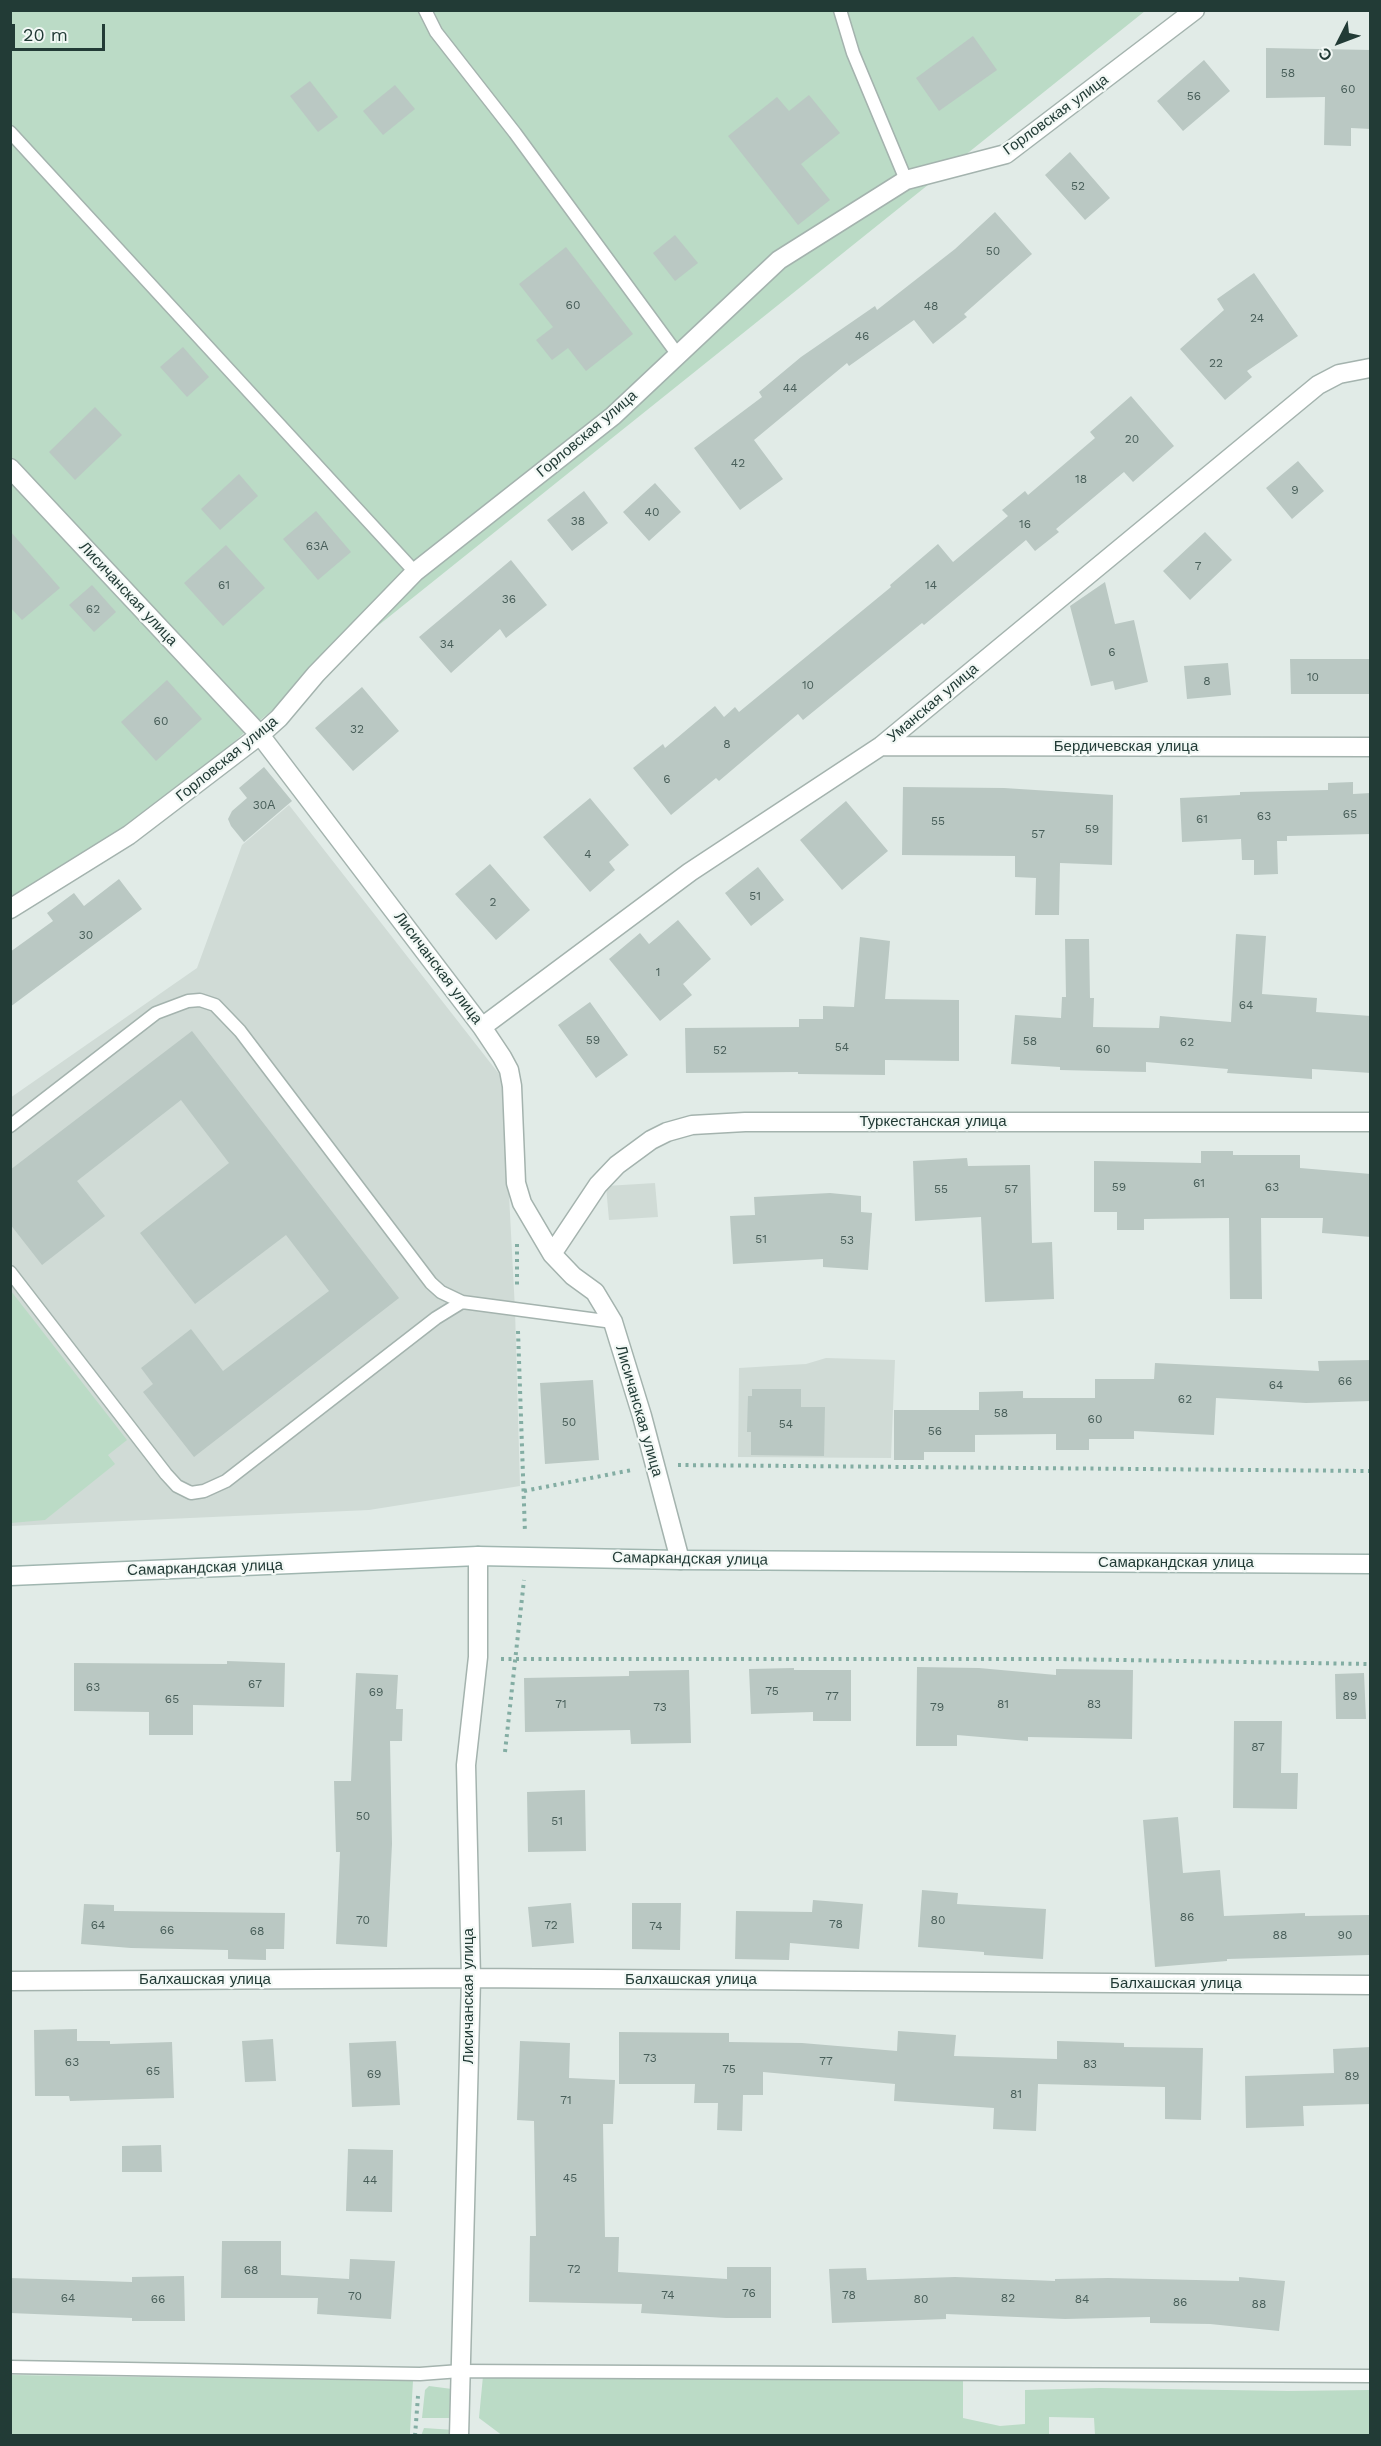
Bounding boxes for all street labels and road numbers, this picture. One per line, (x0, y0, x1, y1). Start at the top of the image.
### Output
street label: Горловская улица (1000, 71, 1112, 159)
street label: Горловская улица (533, 387, 641, 481)
street label: Лисичанская улица (75, 538, 181, 650)
street label: Уманская улица (884, 660, 982, 746)
street label: Горловская улица (173, 712, 281, 806)
street label: Бердичевская улица (1054, 738, 1198, 756)
street label: Лисичанская улица (390, 908, 486, 1028)
street label: Туркестанская улица (859, 1113, 1007, 1131)
street label: Лисичанская улица (612, 1343, 666, 1479)
street label: Самаркандская улица (612, 1549, 768, 1569)
street label: Самаркандская улица (1098, 1554, 1254, 1572)
street label: Самаркандская улица (127, 1556, 283, 1580)
street label: Лисичанская улица (460, 1928, 478, 2064)
street label: Балхашская улица (139, 1971, 271, 1989)
street label: Балхашская улица (625, 1971, 757, 1989)
street label: Балхашская улица (1110, 1975, 1242, 1993)

